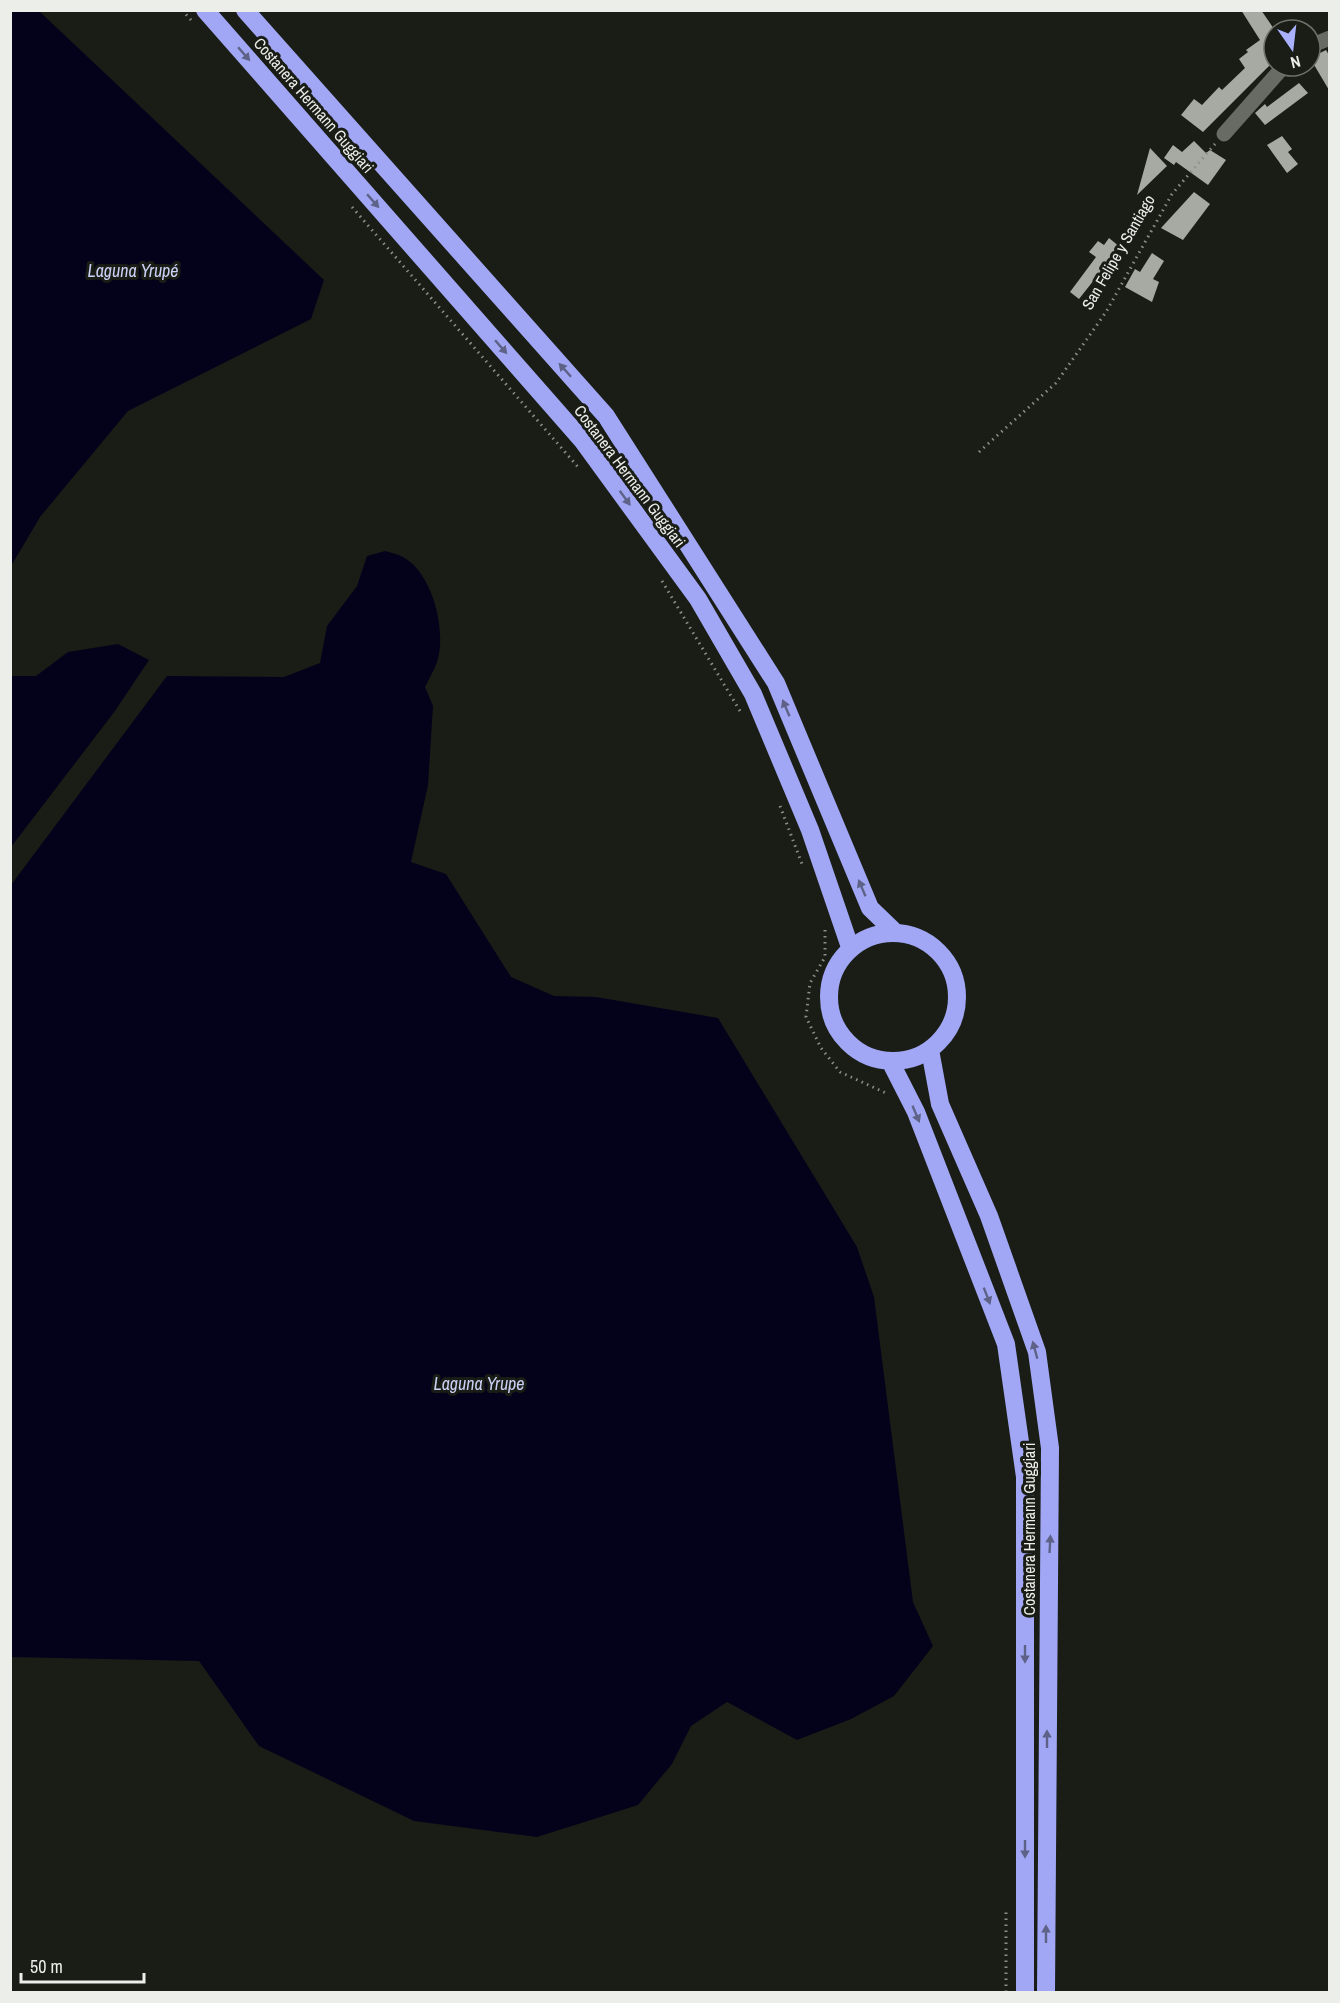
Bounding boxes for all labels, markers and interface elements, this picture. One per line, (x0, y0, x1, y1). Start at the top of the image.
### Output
north arrow (1262, 18, 1322, 78)
street label: Costanera Hermann Guggiari (249, 33, 379, 177)
one-way arrow (237, 47, 251, 62)
text: N (1288, 51, 1303, 74)
street label: San Felipe y Santiago (1076, 191, 1160, 313)
one-way arrow (366, 193, 379, 209)
water label: Laguna Yrupé (87, 258, 179, 283)
one-way arrow (494, 339, 507, 354)
one-way arrow (559, 363, 572, 378)
street label: Costanera Hermann Guggiari (569, 400, 691, 552)
one-way arrow (618, 491, 630, 506)
one-way arrow (781, 698, 791, 716)
one-way arrow (857, 879, 866, 896)
one-way arrow (912, 1105, 921, 1122)
one-way arrow (982, 1287, 992, 1305)
one-way arrow (1030, 1341, 1040, 1359)
water label: Laguna Yrupe (433, 1371, 525, 1396)
street label: Costanera Hermann Guggiari (1018, 1443, 1040, 1615)
one-way arrow (1045, 1535, 1054, 1554)
one-way arrow (1020, 1644, 1030, 1663)
one-way arrow (1042, 1730, 1052, 1749)
one-way arrow (1020, 1839, 1030, 1858)
one-way arrow (1041, 1925, 1051, 1944)
scale bar (21, 1946, 144, 1984)
text: 50 m (30, 1954, 63, 1979)

